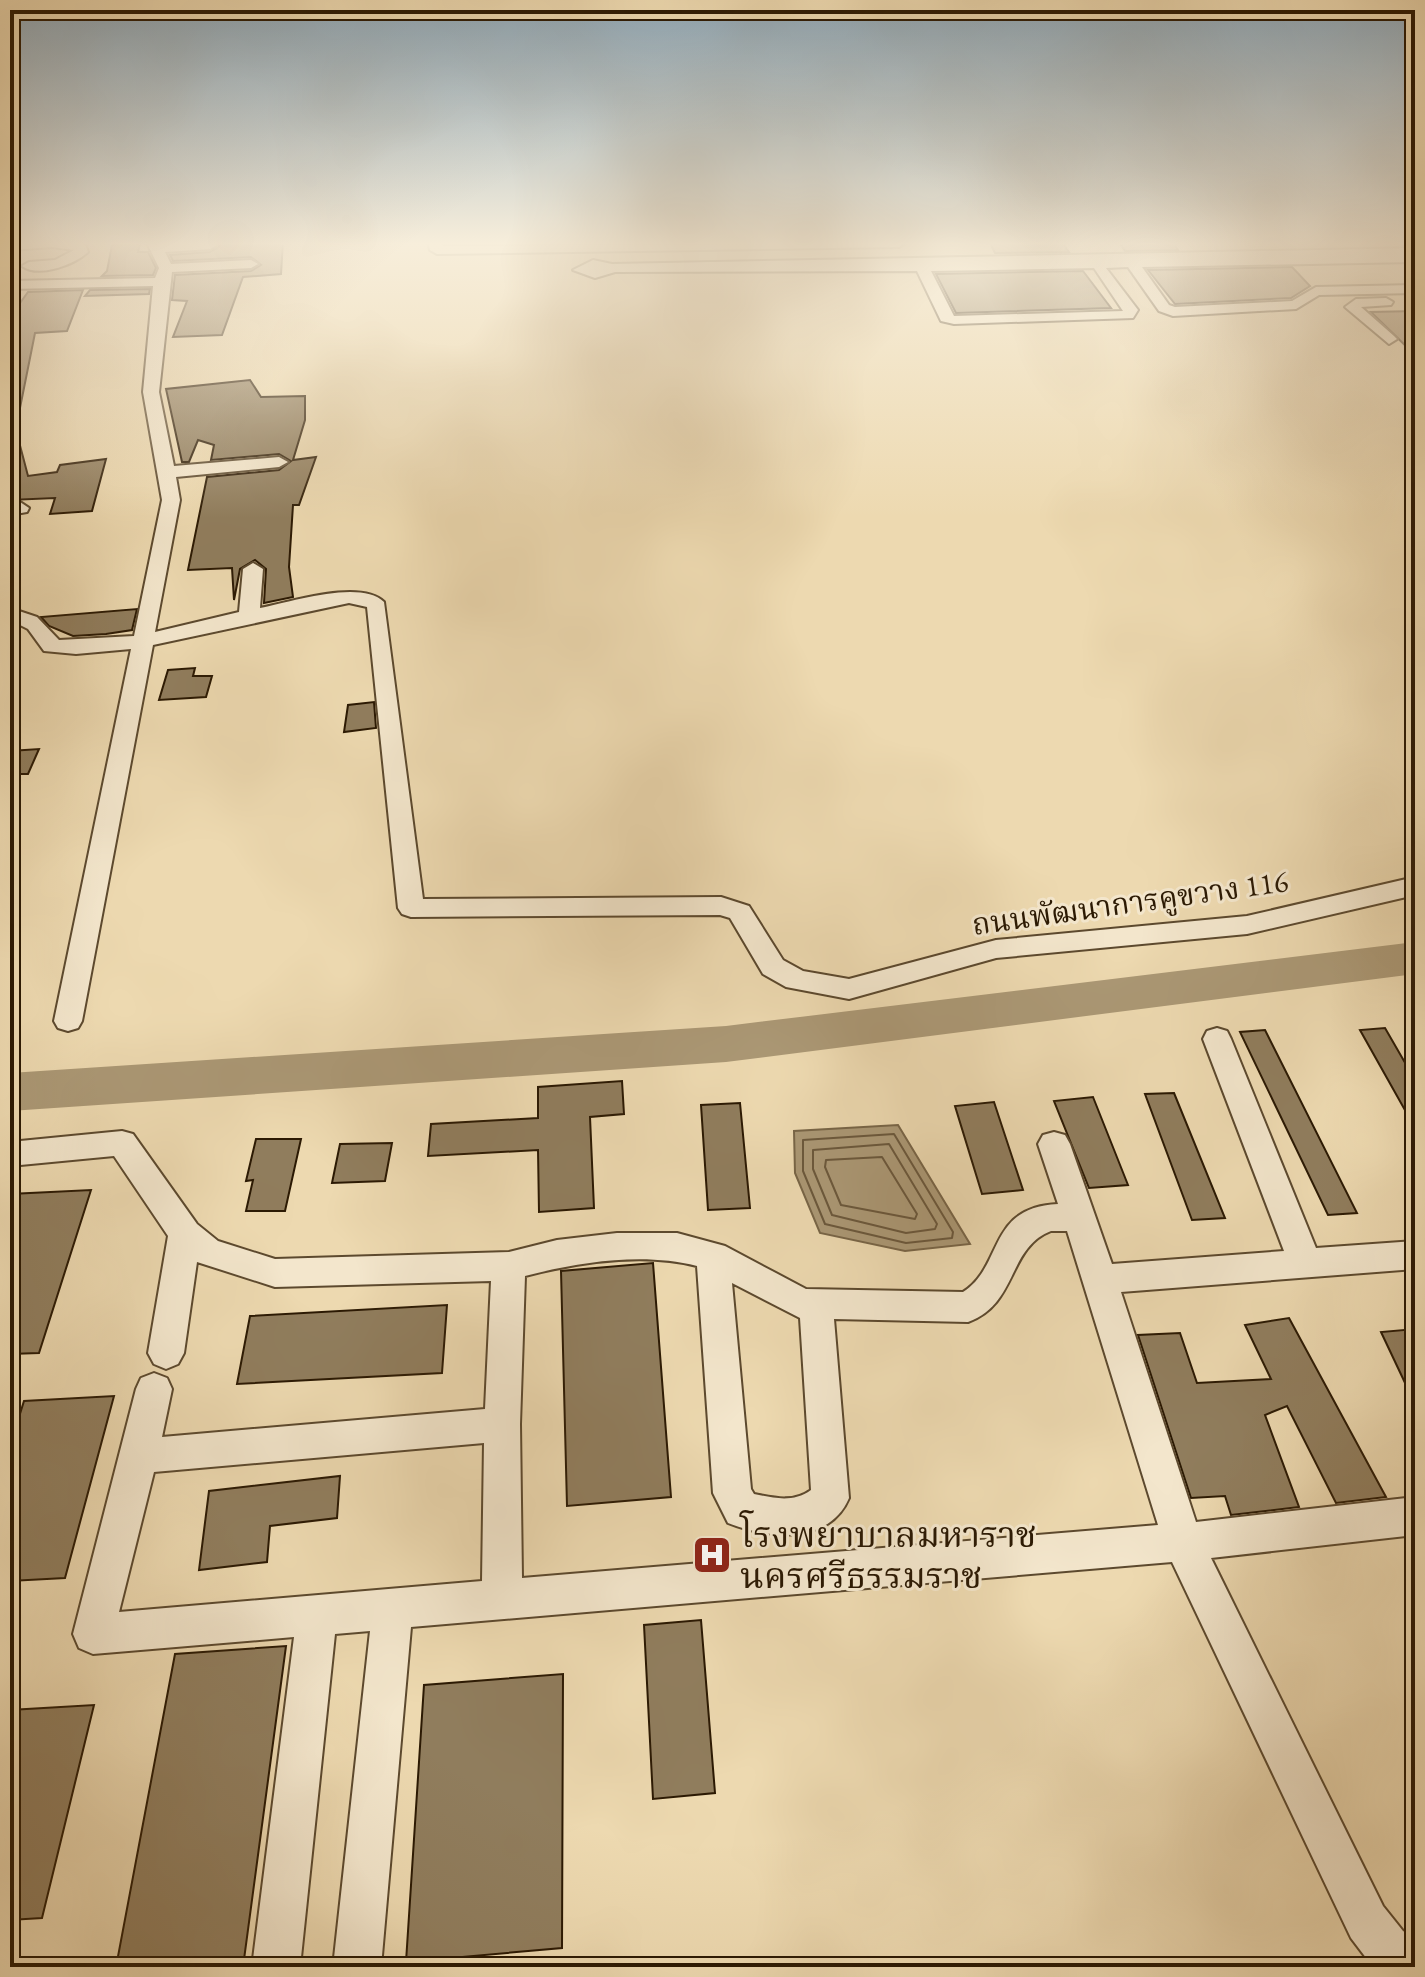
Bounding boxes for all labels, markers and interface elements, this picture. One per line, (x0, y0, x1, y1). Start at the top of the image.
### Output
street label: ถนนพัฒนาการคูขวาง 116 (969, 861, 1291, 945)
place label: โรงพยาบาลมหาราช นครศรีธรรมราช (739, 1510, 1037, 1599)
hospital icon: โรงพยาบาลมหาราช นครศรีธรรมราช (691, 1534, 733, 1576)

